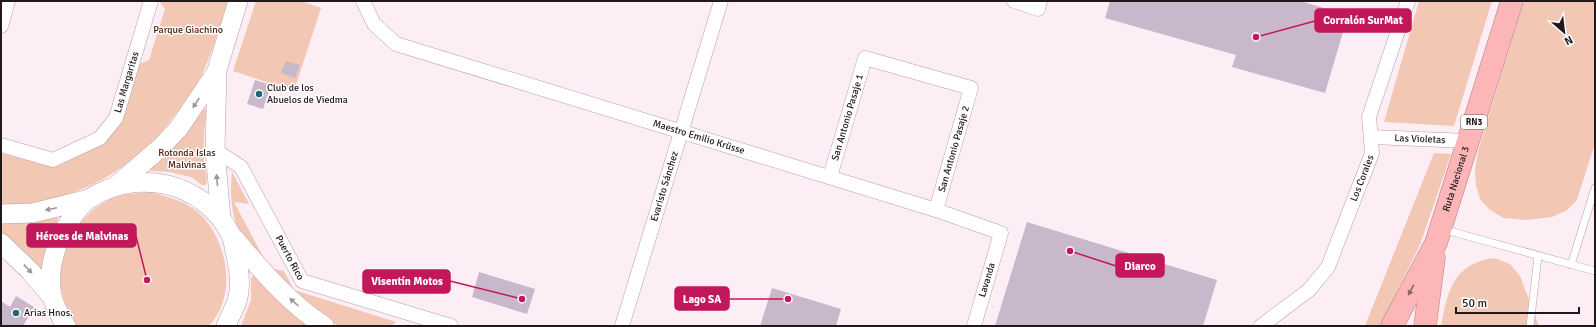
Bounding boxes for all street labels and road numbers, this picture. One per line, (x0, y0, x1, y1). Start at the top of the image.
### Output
street label: Las Margaritas (112, 50, 142, 114)
street label: San Antonio Pasaje 1 (829, 73, 866, 162)
street label: San Antonio Pasaje 2 (936, 104, 972, 194)
road number: RN3 (1461, 115, 1487, 129)
street label: Maestro Emilio Krüsse (651, 117, 746, 157)
street label: Las Violetas (1394, 132, 1446, 146)
street label: Ruta Nacional 3 (1440, 145, 1472, 213)
street label: Evaristo Sánchez (648, 149, 681, 223)
street label: Los Corales (1348, 153, 1377, 203)
street label: Puerto Rico (273, 233, 306, 282)
street label: Lavanda (976, 261, 998, 299)

